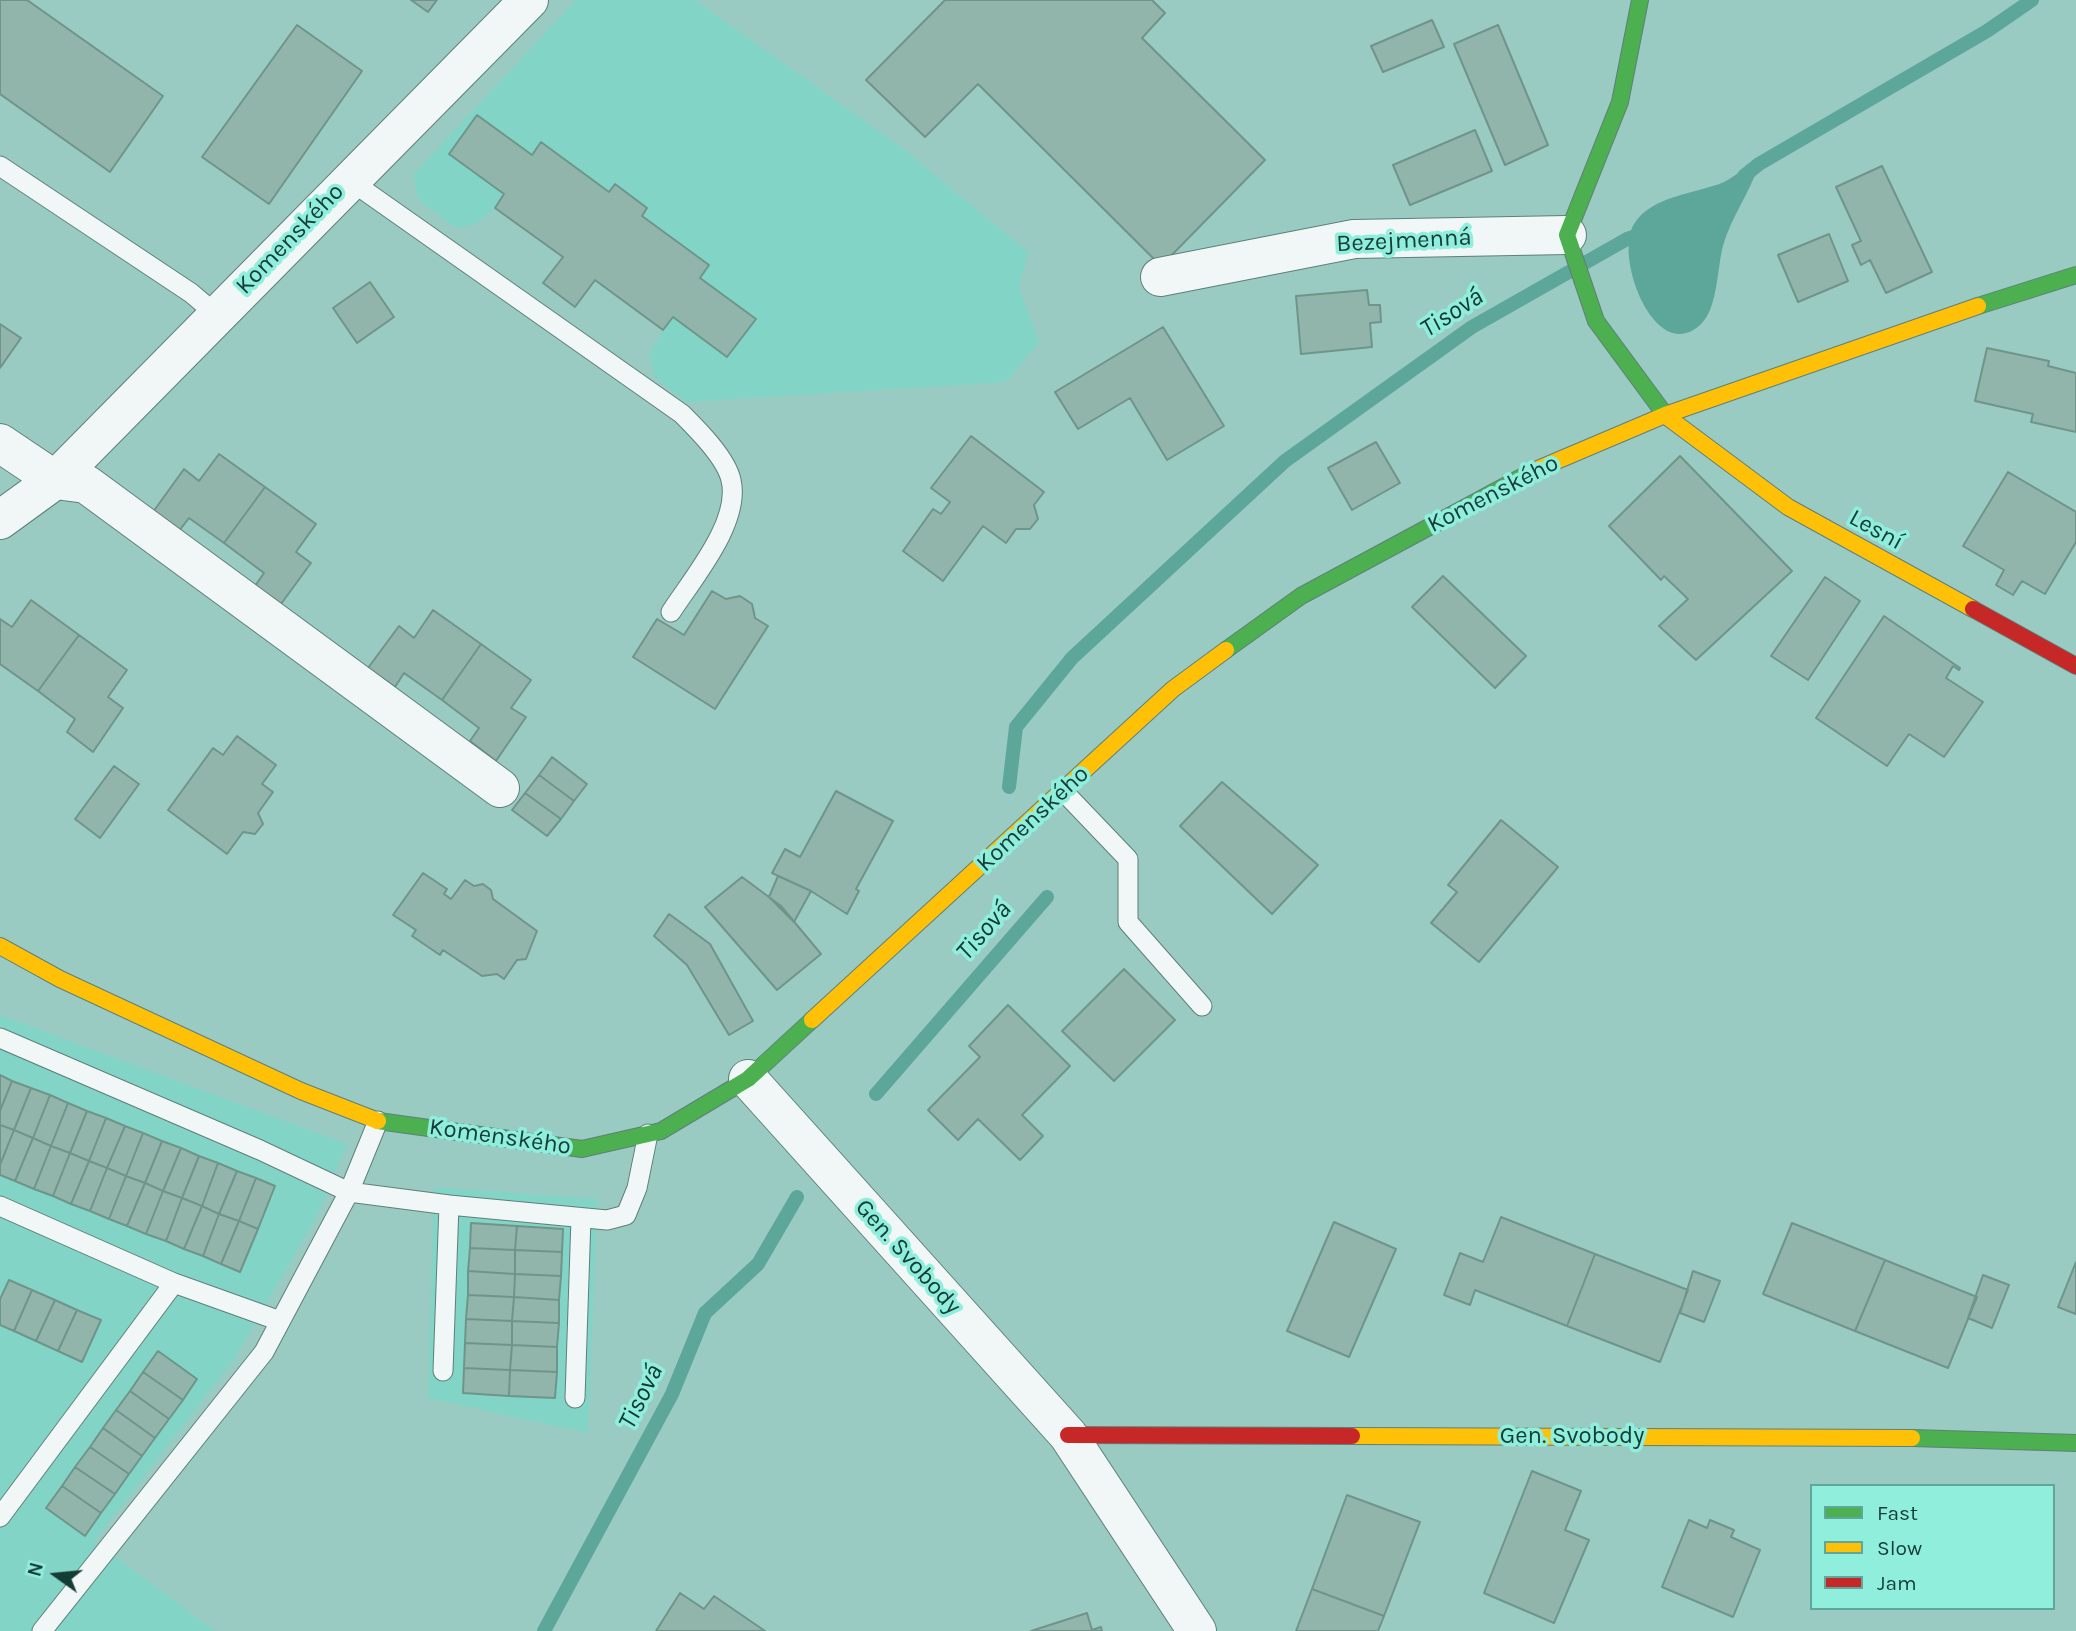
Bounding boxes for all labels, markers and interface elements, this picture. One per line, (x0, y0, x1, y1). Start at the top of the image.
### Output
street label: Komenského (230, 178, 350, 300)
street label: Bezejmenná (1336, 223, 1472, 259)
water label: Tisová (1415, 281, 1489, 345)
street label: Komenského (1423, 449, 1563, 539)
street label: Lesní (1844, 503, 1908, 557)
street label: Komenského (971, 760, 1095, 878)
water label: Tisová (950, 895, 1018, 967)
street label: Komenského (427, 1113, 573, 1161)
street label: Gen. Svobody (849, 1194, 967, 1320)
water label: Tisová (612, 1359, 670, 1435)
street label: Gen. Svobody (1500, 1422, 1644, 1450)
legend (1810, 1484, 2055, 1610)
text: Fast (1877, 1501, 1918, 1525)
text: Slow (1877, 1536, 1922, 1560)
north arrow (21, 1540, 91, 1610)
text: N (23, 1560, 48, 1579)
text: Jam (1877, 1571, 1917, 1595)

